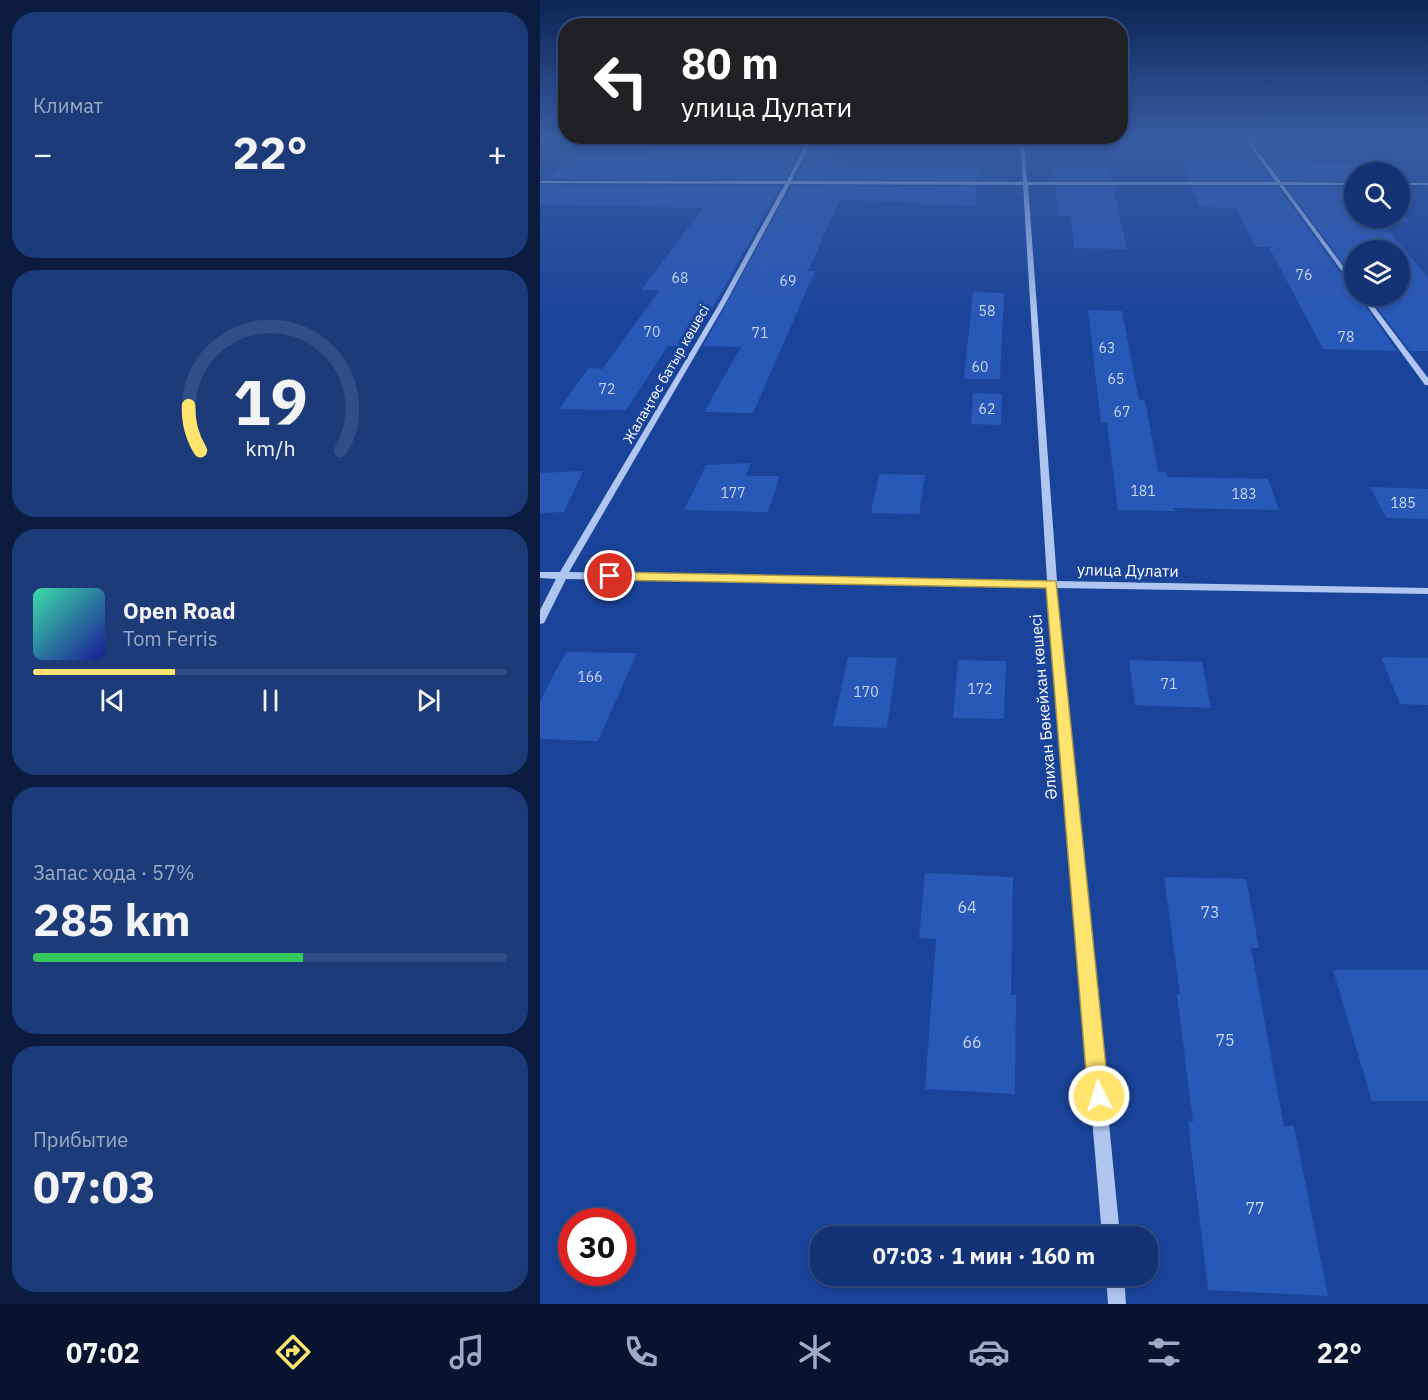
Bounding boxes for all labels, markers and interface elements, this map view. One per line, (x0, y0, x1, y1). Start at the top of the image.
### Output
text: 80 m (681, 36, 779, 91)
icon: left (582, 42, 660, 120)
text: улица Дулати (681, 89, 852, 124)
text: Климат (33, 92, 103, 119)
text: 22° (232, 123, 308, 181)
text: − (33, 132, 53, 175)
text: + (487, 132, 507, 175)
map controls (1344, 162, 1410, 306)
button: search (1344, 162, 1410, 228)
button: layers (1344, 240, 1410, 306)
house number: 76 (1296, 266, 1312, 284)
house number: 68 (672, 269, 688, 287)
house number: 69 (780, 272, 796, 290)
street label: Жалаңтөс батыр көшесі (619, 301, 713, 447)
house number: 58 (979, 302, 995, 320)
house number: 70 (644, 323, 660, 341)
house number: 71 (752, 324, 768, 342)
house number: 78 (1338, 328, 1354, 346)
house number: 63 (1099, 339, 1115, 357)
house number: 60 (972, 358, 988, 376)
text: 19 (233, 361, 307, 442)
house number: 65 (1108, 370, 1124, 388)
house number: 72 (599, 380, 615, 398)
house number: 62 (979, 400, 995, 418)
house number: 67 (1114, 403, 1130, 421)
text: km/h (245, 434, 295, 462)
house number: 181 (1130, 482, 1156, 500)
house number: 177 (720, 484, 746, 502)
house number: 183 (1231, 485, 1257, 503)
house number: 185 (1390, 494, 1416, 512)
pin (584, 550, 635, 601)
icon: arrive (593, 559, 626, 592)
street label: улица Дулати (1077, 559, 1179, 581)
text: Open Road (123, 596, 236, 625)
street label: Әлихан Бөкейхан көшесі (1025, 613, 1061, 801)
text: Tom Ferris (123, 625, 218, 652)
house number: 166 (577, 668, 603, 686)
house number: 71 (1161, 675, 1177, 693)
house number: 172 (967, 680, 993, 698)
house number: 170 (853, 683, 879, 701)
icon: previous (96, 684, 129, 717)
icon: pause (254, 684, 287, 717)
icon: next (412, 684, 445, 717)
text: Запас хода · 57% (33, 859, 195, 886)
text: 285 km (33, 890, 191, 948)
house number: 64 (957, 897, 977, 917)
house number: 73 (1200, 902, 1220, 922)
house number: 75 (1215, 1030, 1235, 1050)
house number: 66 (962, 1032, 982, 1052)
position arrow (1067, 1064, 1131, 1128)
text: Прибытие (33, 1126, 128, 1153)
text: 07:03 (33, 1157, 156, 1215)
house number: 77 (1245, 1198, 1265, 1218)
speed limit sign: 30 (558, 1208, 636, 1286)
text: 07:03 · 1 мин · 160 m (873, 1241, 1095, 1270)
icon: directions (272, 1331, 314, 1373)
icon: music (446, 1331, 488, 1373)
icon: phone (620, 1331, 662, 1373)
icon: climate (794, 1331, 836, 1373)
icon: car (968, 1331, 1010, 1373)
icon: filters (1143, 1331, 1185, 1373)
text: 07:02 (66, 1335, 140, 1370)
text: 22° (1317, 1335, 1362, 1370)

